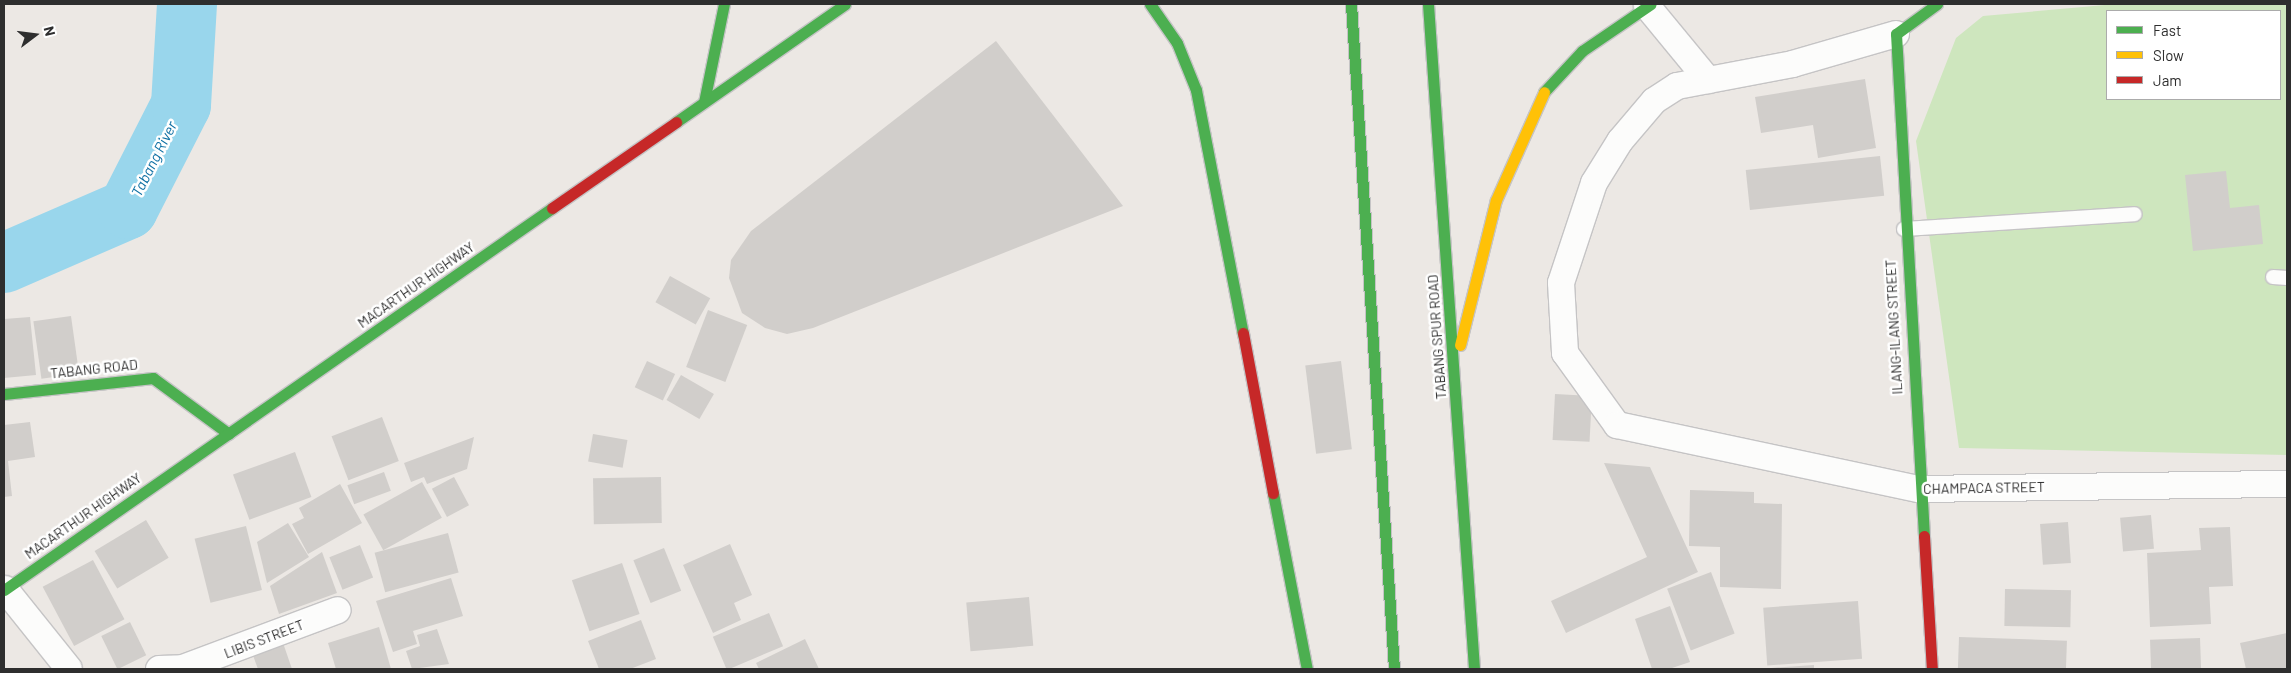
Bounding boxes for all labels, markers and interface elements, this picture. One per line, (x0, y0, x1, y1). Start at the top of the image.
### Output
north arrow (10, 10, 60, 60)
legend (2106, 10, 2281, 100)
text: Fast (2153, 21, 2181, 39)
text: N (41, 24, 59, 38)
text: Slow (2153, 46, 2184, 64)
text: Jam (2153, 71, 2182, 89)
water label: Tabang River (127, 118, 181, 200)
street label: MACARTHUR HIGHWAY (355, 238, 477, 332)
street label: ILANG-ILANG STREET (1882, 259, 1906, 395)
street label: TABANG SPUR ROAD (1424, 274, 1450, 400)
street label: TABANG ROAD (49, 356, 139, 382)
street label: MACARTHUR HIGHWAY (22, 469, 144, 563)
street label: CHAMPACA STREET (1923, 479, 2045, 497)
street label: LIBIS STREET (222, 616, 306, 662)

